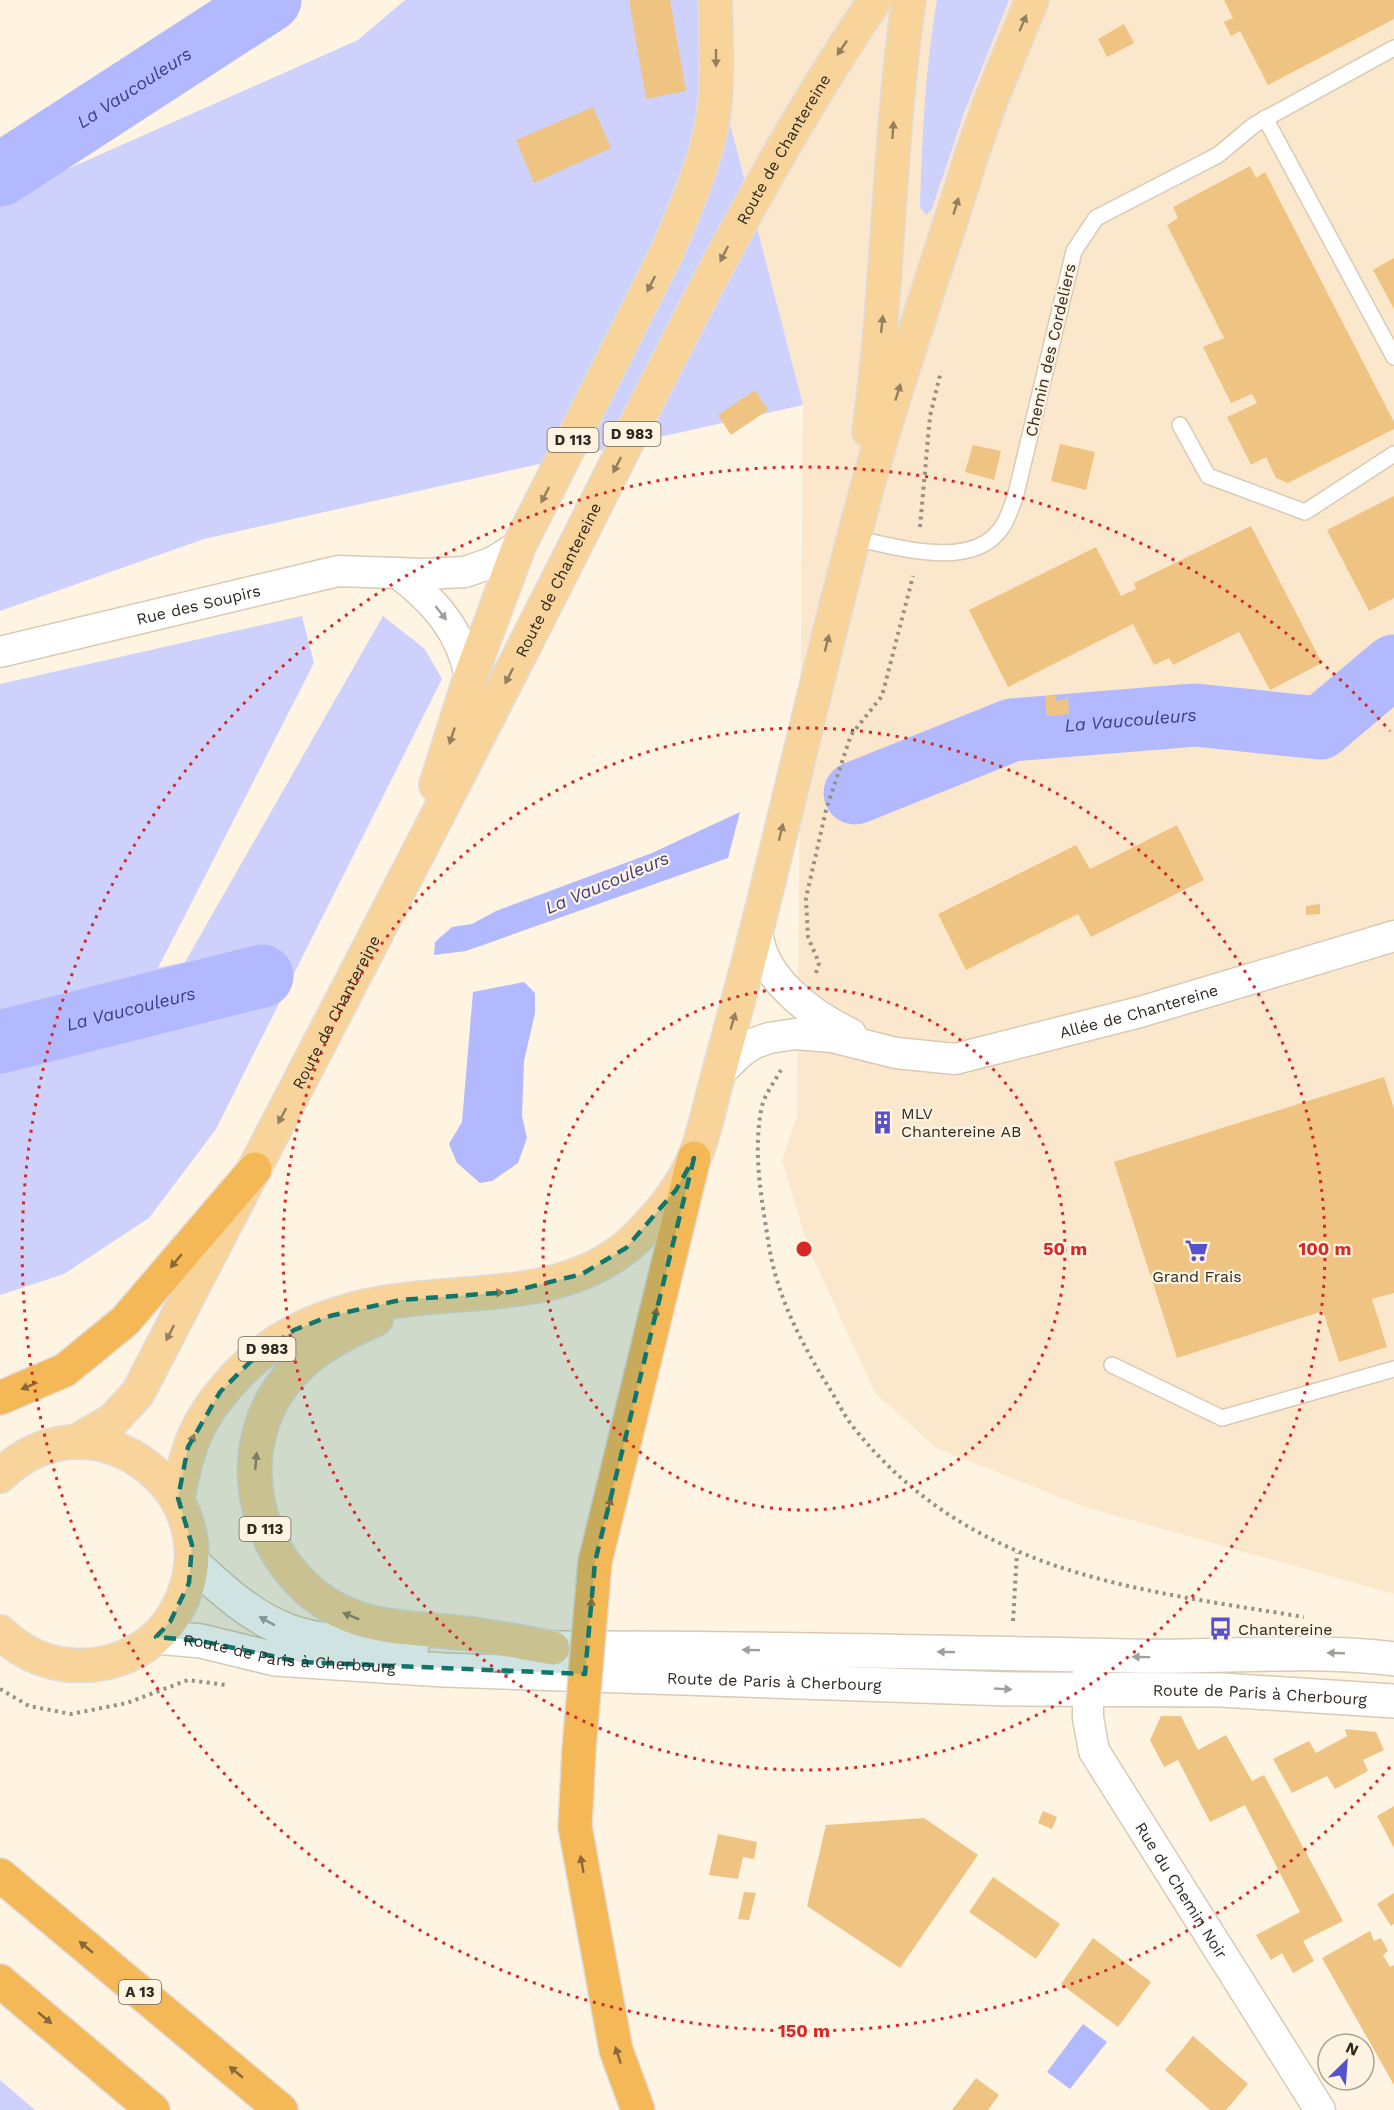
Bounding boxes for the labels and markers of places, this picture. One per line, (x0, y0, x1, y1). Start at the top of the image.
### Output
place label: MLV Chantereine AB (901, 1104, 1021, 1141)
building icon: MLV Chantereine AB (870, 1109, 896, 1135)
supermarket icon: Grand Frais (1184, 1238, 1210, 1264)
centre of rings (794, 1239, 814, 1259)
place label: Grand Frais (1152, 1267, 1242, 1286)
bus stop icon: Chantereine (1207, 1616, 1233, 1642)
place label: Chantereine (1238, 1620, 1333, 1639)

